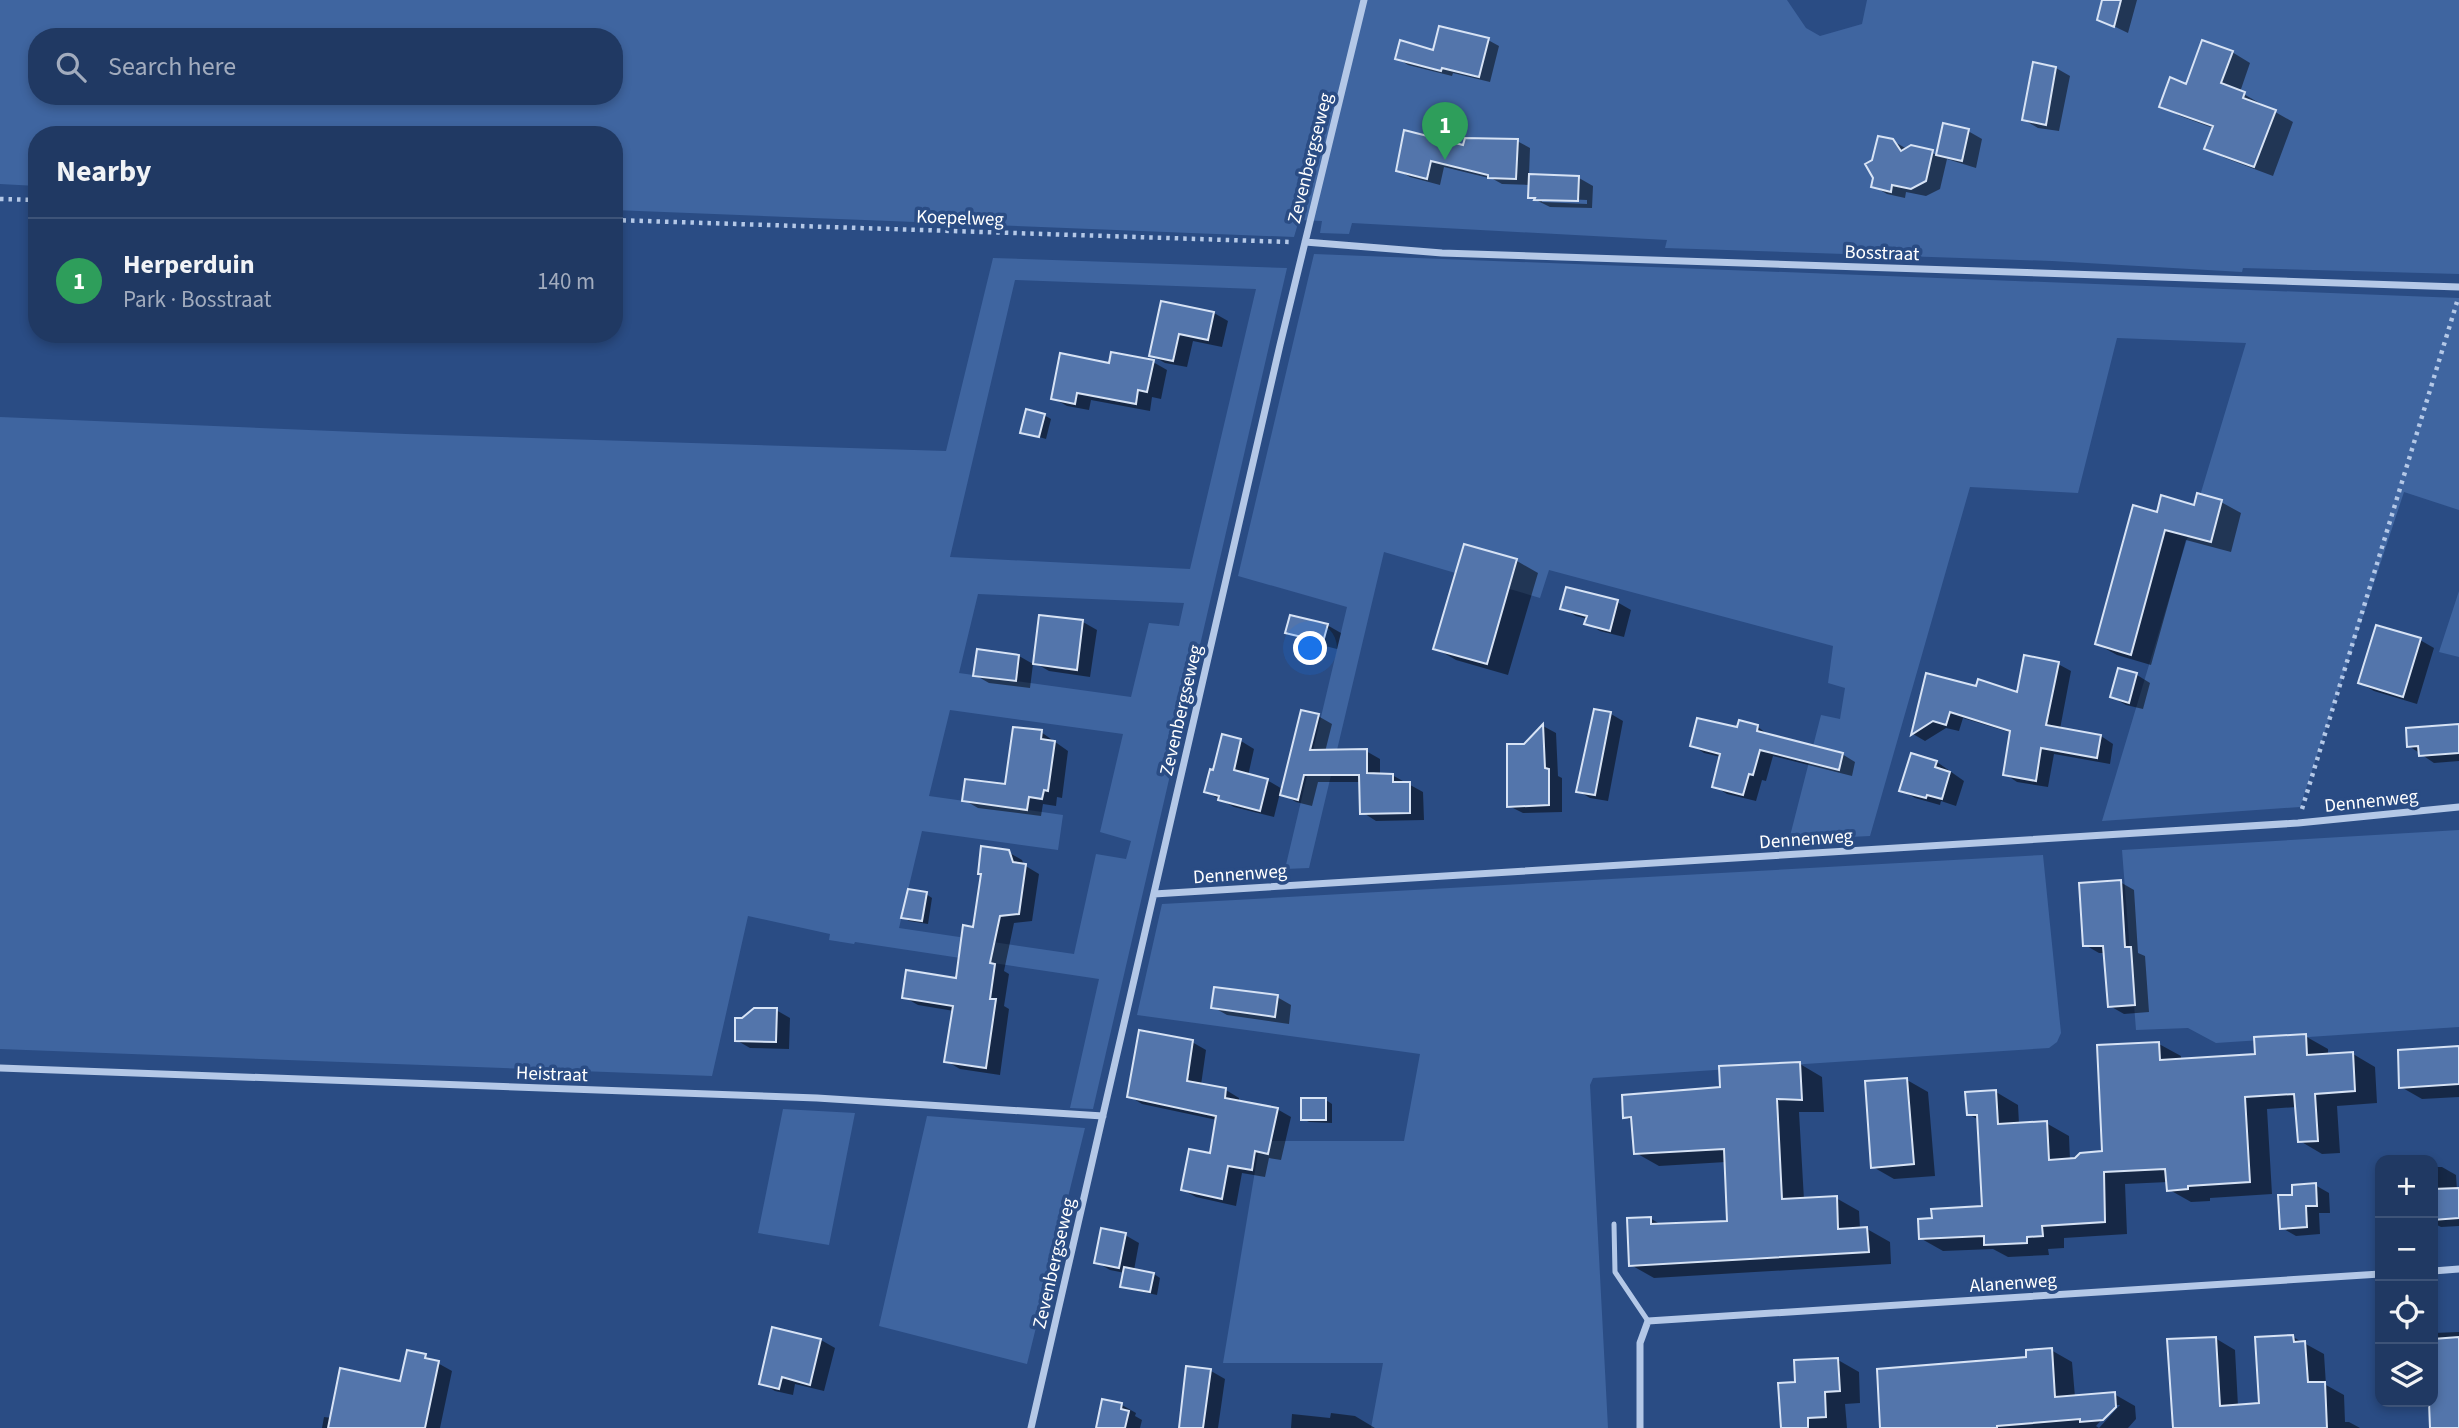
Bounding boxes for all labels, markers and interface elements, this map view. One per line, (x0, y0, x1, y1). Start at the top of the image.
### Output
search box (28, 28, 623, 105)
icon: search (52, 48, 90, 86)
text: Search here (108, 48, 236, 85)
street label: Zevenbergseweg (1281, 90, 1340, 227)
pin: 1 (1422, 102, 1468, 160)
text: Nearby (56, 150, 151, 193)
street label: Koepelweg (916, 203, 1005, 234)
street label: Bosstraat (1844, 239, 1920, 268)
text: Herperduin (123, 246, 255, 283)
text: 1 (73, 265, 85, 298)
text: 140 m (537, 265, 595, 298)
text: Park · Bosstraat (123, 283, 272, 316)
your location (1293, 631, 1327, 665)
street label: Zevenbergseweg (1153, 642, 1210, 779)
street label: Dennenweg (2323, 783, 2420, 820)
street label: Dennenweg (1758, 823, 1854, 856)
street label: Dennenweg (1192, 858, 1288, 891)
street label: Heistraat (516, 1060, 589, 1089)
map controls (2375, 1155, 2438, 1407)
button: + (2375, 1155, 2438, 1218)
street label: Zevenbergseweg (1026, 1195, 1083, 1332)
button: − (2375, 1218, 2438, 1281)
street label: Alanenweg (1969, 1267, 2058, 1300)
button: locate (2375, 1281, 2438, 1344)
button: layers (2375, 1344, 2438, 1407)

